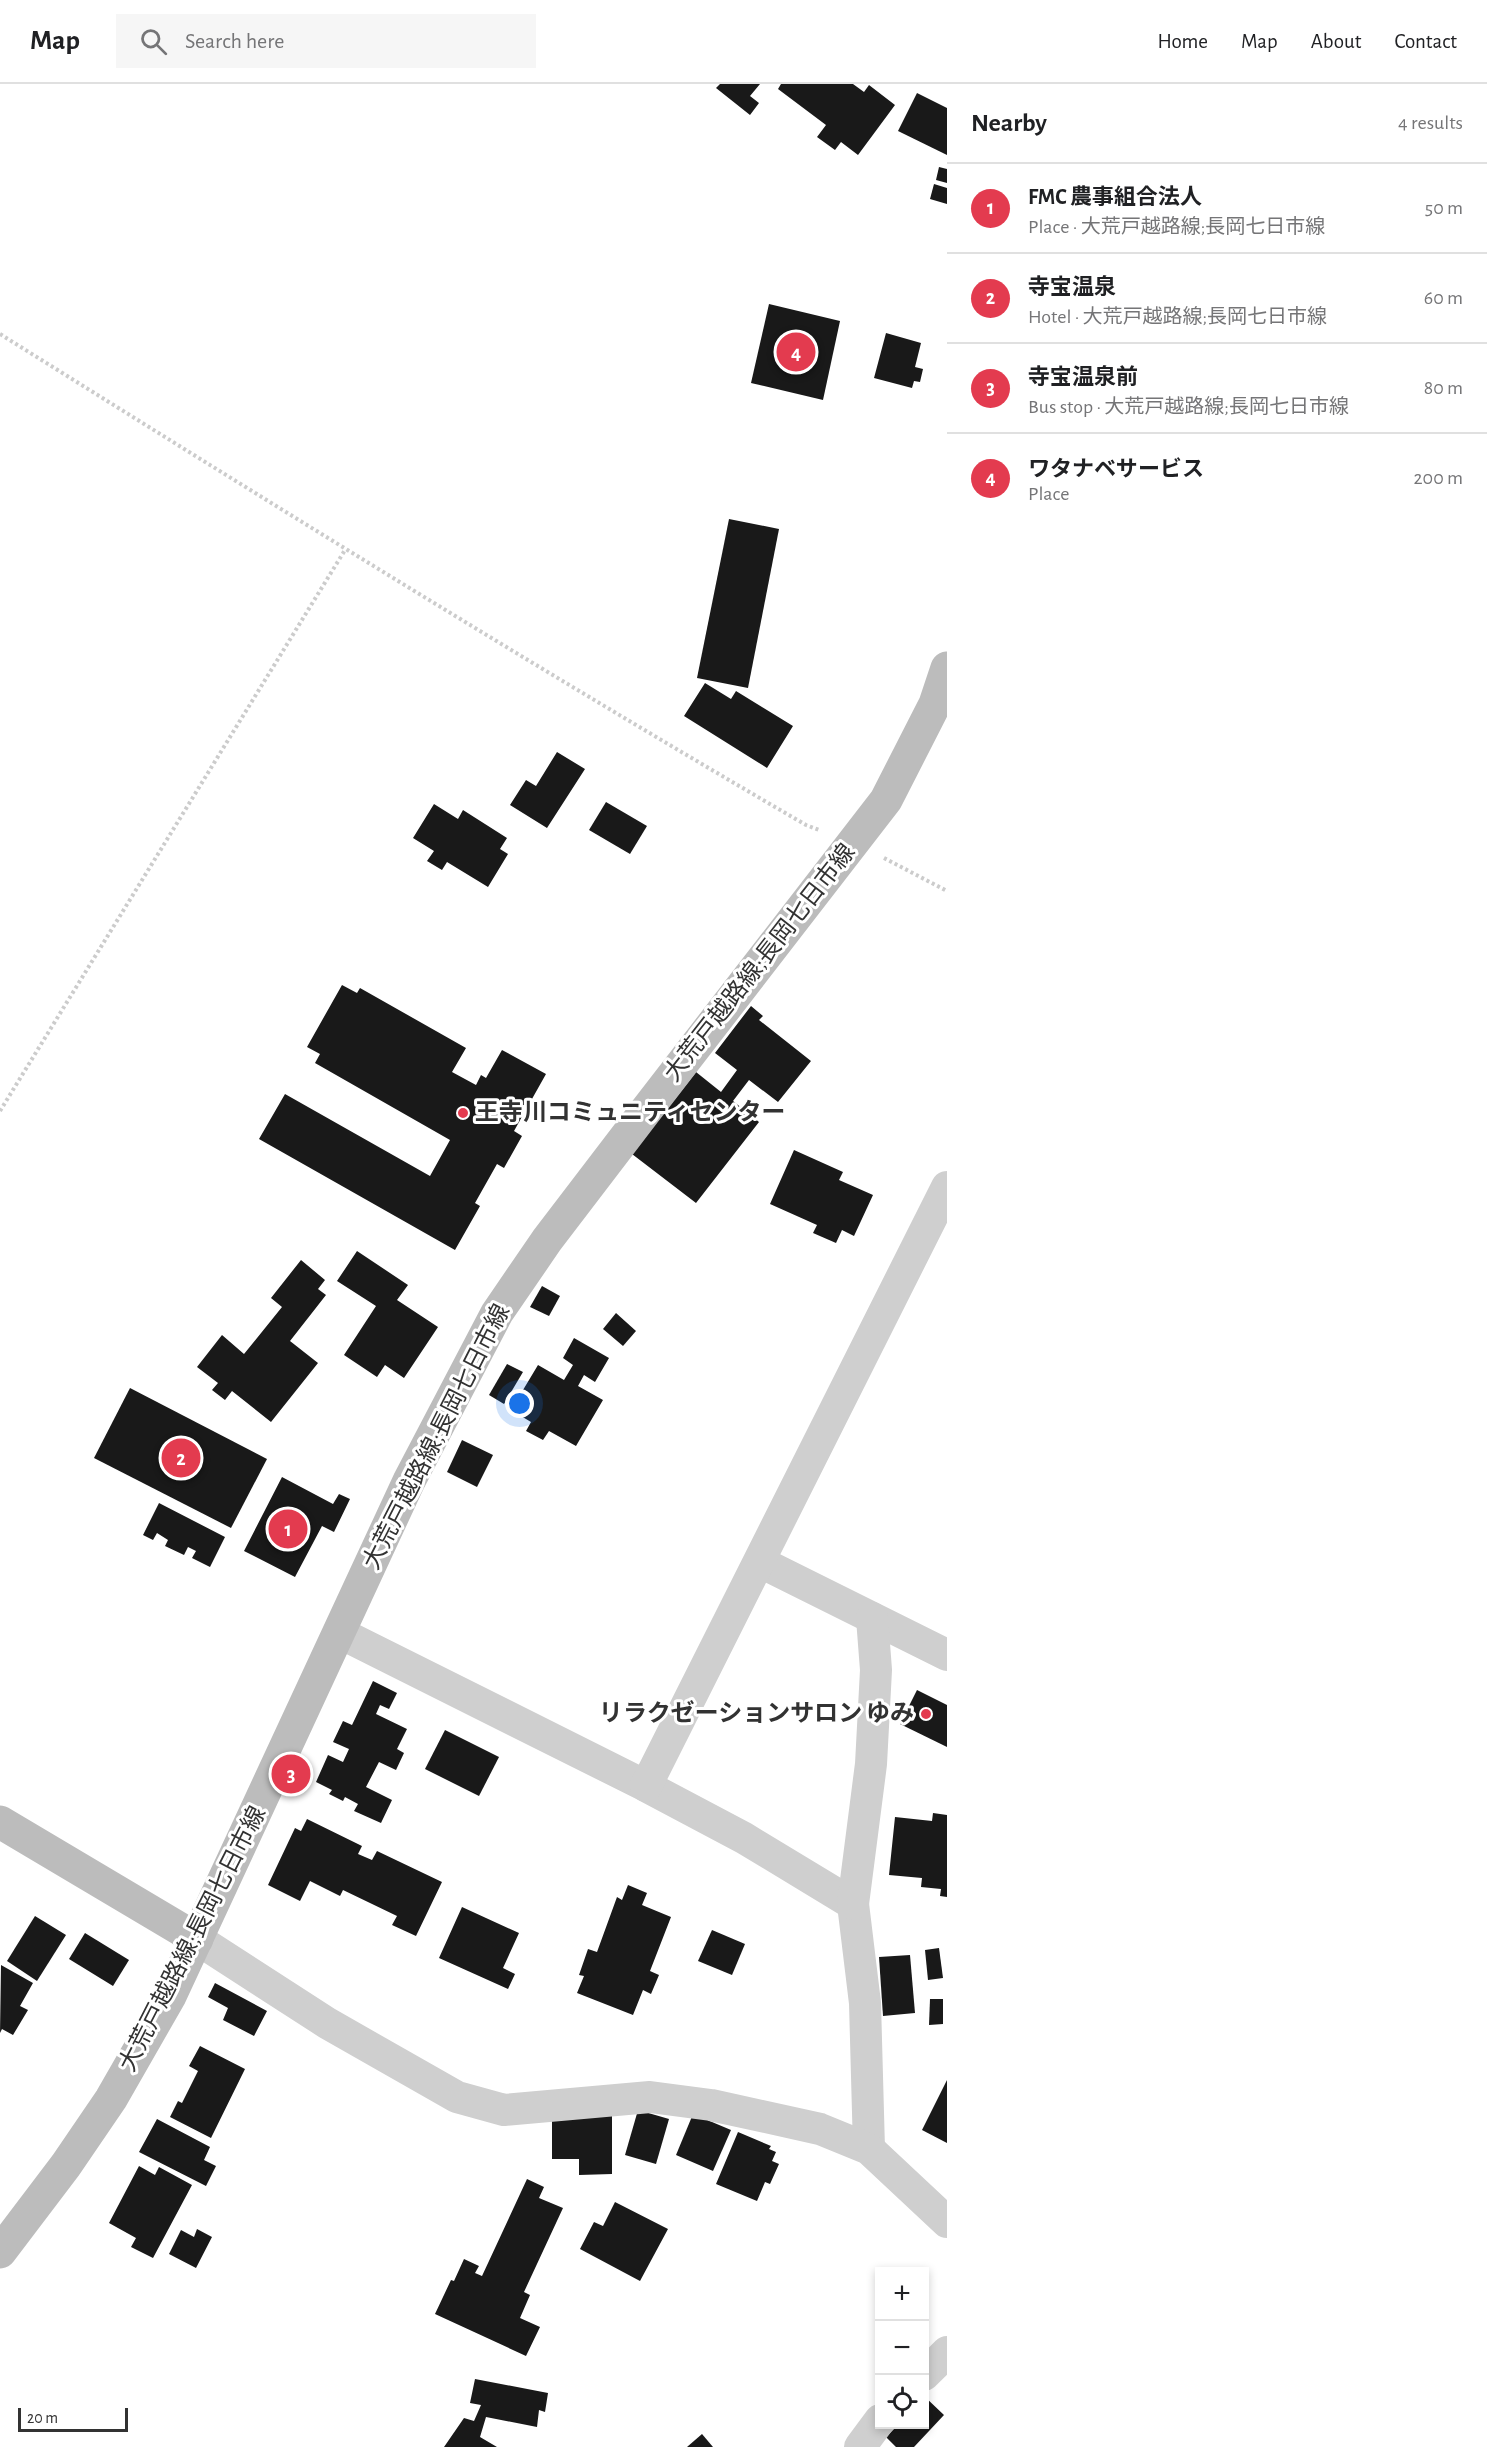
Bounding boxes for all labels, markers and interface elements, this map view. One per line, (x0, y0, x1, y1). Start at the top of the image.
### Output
search box (116, 14, 536, 68)
icon: search (137, 25, 170, 58)
text: Map (30, 27, 80, 55)
text: Search here (185, 30, 284, 52)
text: Home (1157, 31, 1208, 52)
text: Map (1241, 31, 1278, 52)
text: About (1311, 31, 1361, 52)
text: Contact (1394, 31, 1457, 52)
text: Nearby (971, 110, 1047, 136)
text: 4 results (1398, 113, 1463, 133)
text: FMC 農事組合法人 (1028, 186, 1202, 208)
text: 1 (987, 198, 994, 218)
text: 50 m (1425, 198, 1463, 218)
text: Place · 大荒戸越路線;長岡七日市線 (1028, 217, 1325, 237)
text: 寺宝温泉 (1028, 276, 1116, 298)
text: 2 (986, 288, 995, 308)
text: 60 m (1424, 288, 1463, 308)
text: Hotel · 大荒戸越路線;長岡七日市線 (1028, 307, 1327, 327)
pin: 4 (776, 330, 816, 374)
text: 寺宝温泉前 (1028, 366, 1138, 388)
text: 3 (986, 378, 995, 398)
text: 80 m (1424, 378, 1463, 398)
text: Bus stop · 大荒戸越路線;長岡七日市線 (1028, 397, 1349, 417)
text: ワタナベサービス (1028, 458, 1204, 480)
text: 4 (985, 468, 996, 488)
text: 200 m (1413, 468, 1463, 488)
text: Place (1028, 484, 1069, 504)
street label: 大荒戸越路線;長岡七日市線 (659, 839, 860, 1086)
place label: 王寺川コミュニティセンター (475, 1099, 786, 1125)
marker: 王寺川コミュニティセンター (456, 1106, 470, 1120)
street label: 大荒戸越路線;長岡七日市線 (358, 1300, 514, 1573)
your location (505, 1389, 534, 1418)
pin: 2 (162, 1436, 201, 1480)
pin: 1 (268, 1506, 308, 1552)
place label: リラクゼーションサロン ゆみ (599, 1700, 914, 1726)
marker: リラクゼーションサロン ゆみ (919, 1707, 933, 1721)
pin: 3 (272, 1752, 310, 1796)
street label: 大荒戸越路線;長岡七日市線 (114, 1802, 270, 2075)
map controls (875, 2267, 929, 2429)
button: + (875, 2267, 929, 2321)
button: − (875, 2321, 929, 2375)
button: locate (875, 2375, 929, 2429)
scale bar (18, 2405, 128, 2432)
text: 20 m (27, 2410, 58, 2426)

